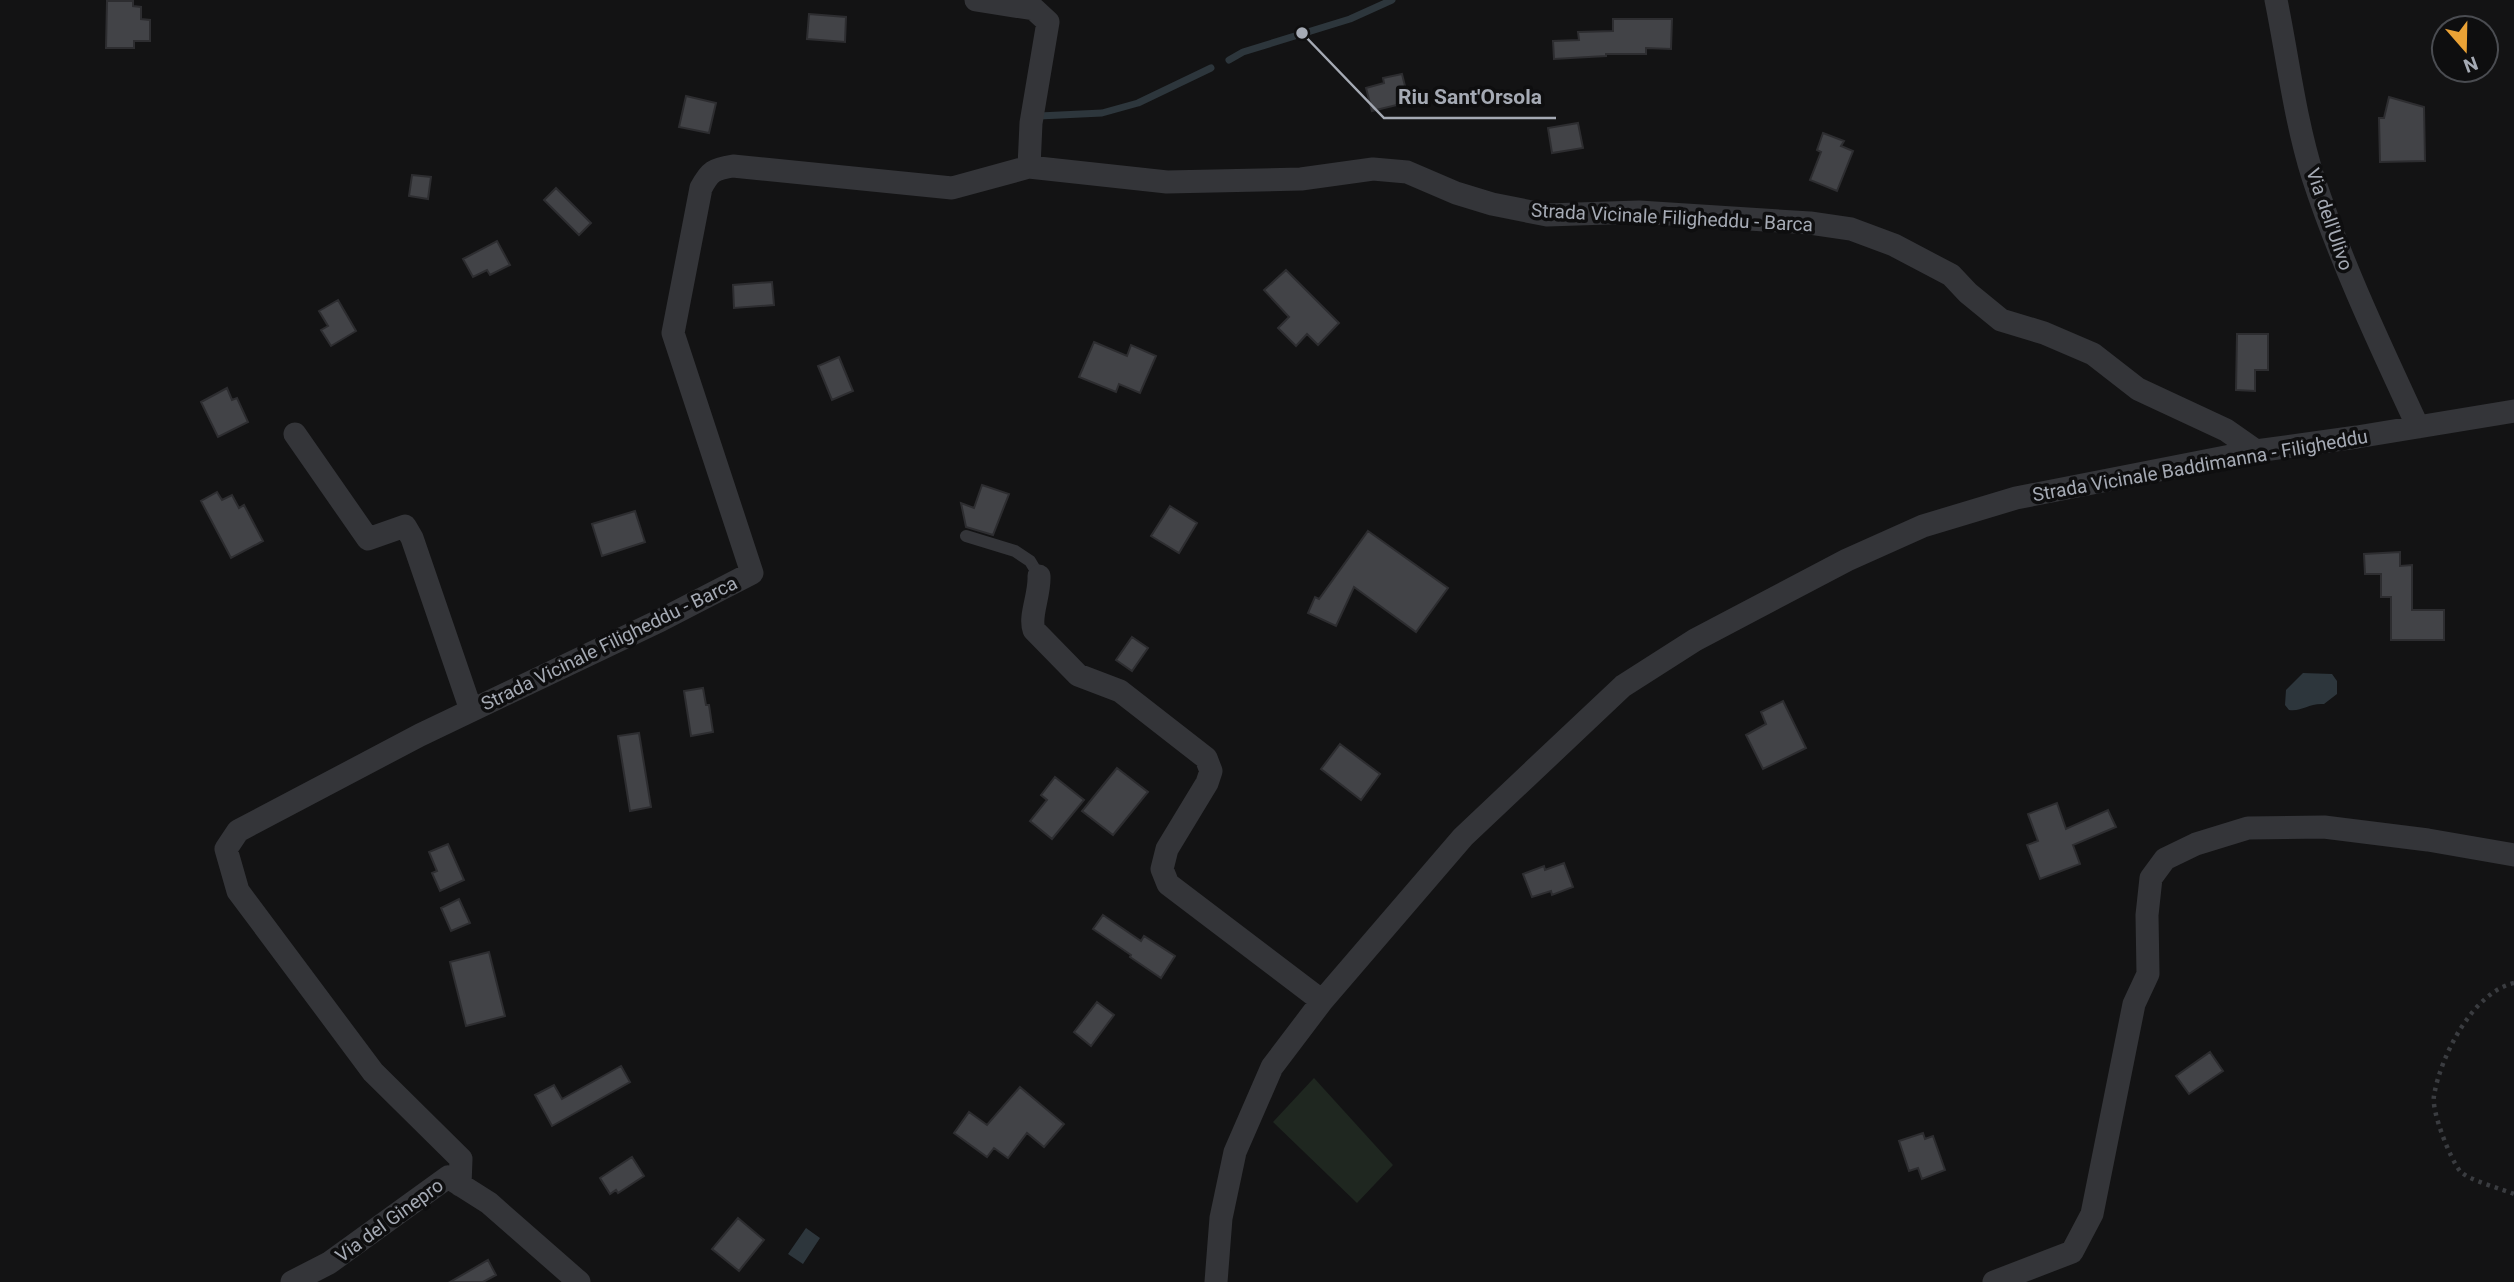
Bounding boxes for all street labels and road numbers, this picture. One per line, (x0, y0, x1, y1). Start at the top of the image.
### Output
street label: Via dell'Ulivo (2301, 165, 2358, 273)
street label: Strada Vicinale Filigheddu - Barca (1531, 199, 1813, 236)
street label: Strada Vicinale Baddimanna - Filigheddu (2031, 425, 2369, 506)
street label: Strada Vicinale Filigheddu - Barca (477, 571, 741, 716)
street label: Via del Ginepro (331, 1174, 448, 1267)

